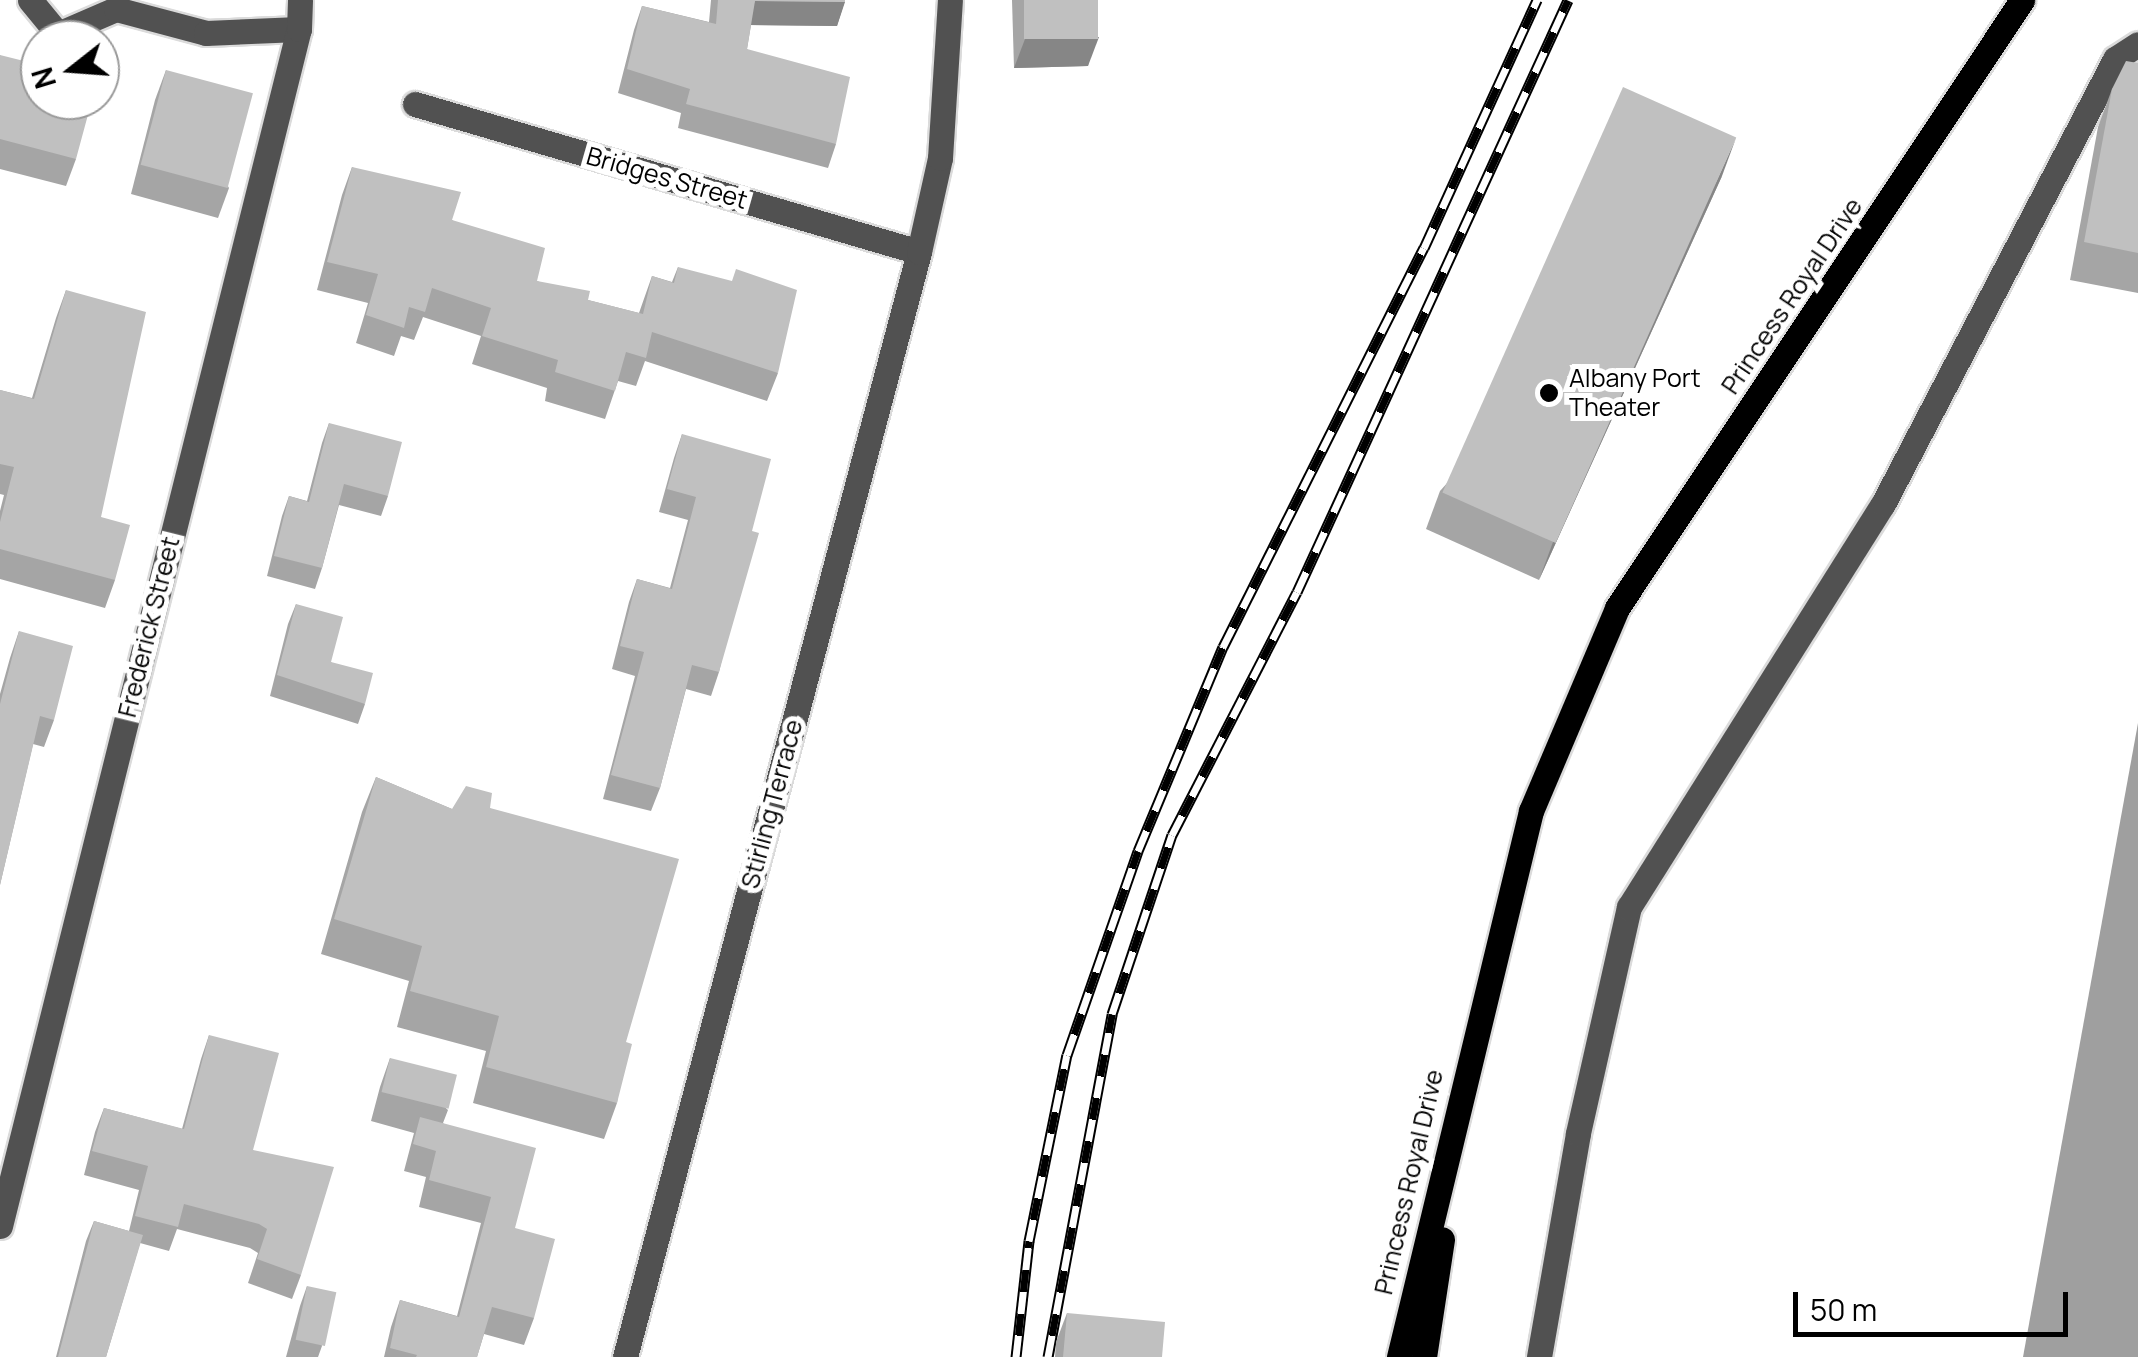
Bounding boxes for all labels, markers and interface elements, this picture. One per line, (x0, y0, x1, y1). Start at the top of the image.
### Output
north arrow (20, 20, 120, 120)
text: N (22, 63, 64, 93)
street label: Bridges Street (583, 141, 751, 215)
street label: Princess Royal Drive (1715, 192, 1869, 400)
place label: Albany Port Theater (1569, 364, 1701, 423)
marker: Albany Port Theater (1538, 382, 1560, 404)
street label: Frederick Street (112, 534, 186, 720)
street label: Stirling Terrace (735, 716, 809, 892)
street label: Princess Royal Drive (1369, 1067, 1449, 1297)
scale bar (1798, 1272, 2073, 1334)
text: 50 m (1810, 1289, 1877, 1330)

